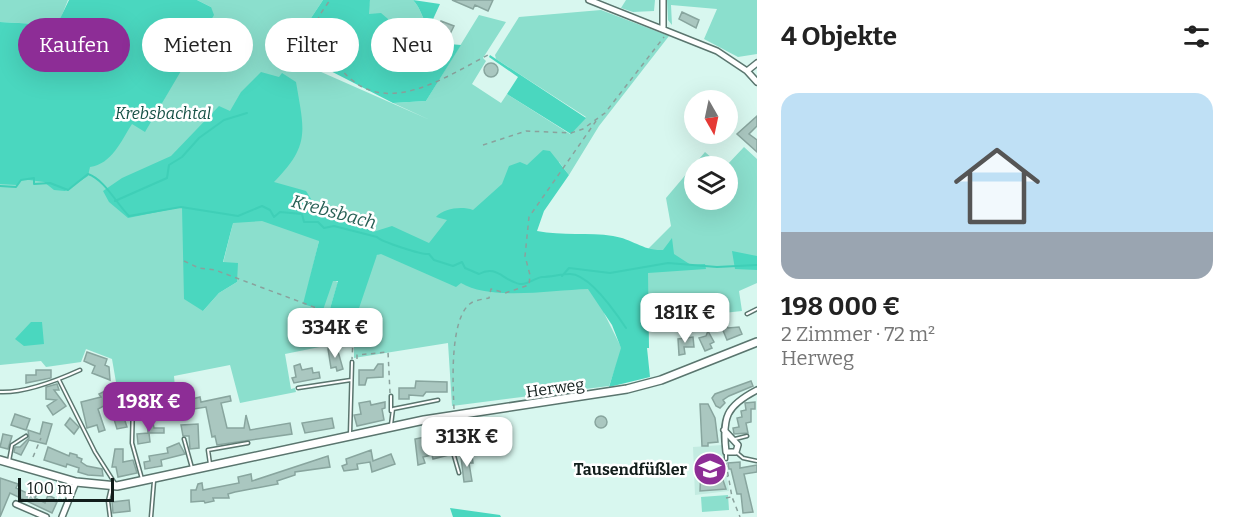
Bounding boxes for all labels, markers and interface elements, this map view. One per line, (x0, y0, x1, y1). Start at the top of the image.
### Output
chip: Kaufen (18, 18, 130, 72)
chip: Mieten (142, 18, 253, 72)
chip: Filter (265, 18, 359, 72)
chip: Neu (371, 18, 454, 72)
icon: filters (1180, 20, 1213, 53)
text: 4 Objekte (781, 21, 897, 52)
north arrow (684, 90, 738, 144)
map controls (684, 90, 738, 210)
park label: Krebsbachtal (115, 104, 211, 123)
icon: home (943, 132, 1051, 240)
button: layers (684, 156, 738, 210)
water label: Krebsbach (289, 190, 379, 234)
text: 198 000 € (781, 291, 900, 322)
pin: 181K € (636, 293, 734, 344)
text: 181K € (654, 300, 716, 324)
pin: 334K € (286, 308, 384, 359)
text: 334K € (302, 315, 368, 339)
text: 2 Zimmer · 72 m² (781, 322, 935, 346)
text: Herweg (781, 346, 854, 370)
street label: Herweg (525, 375, 585, 401)
pin: 198K € (100, 382, 198, 433)
text: 198K € (117, 389, 181, 413)
pin: 313K € (418, 417, 516, 468)
text: 313K € (435, 424, 499, 448)
school or university icon: Tausendfüßler (692, 451, 728, 487)
place label: Tausendfüßler (574, 460, 687, 479)
scale bar (18, 475, 114, 502)
text: 100 m (27, 479, 72, 498)

